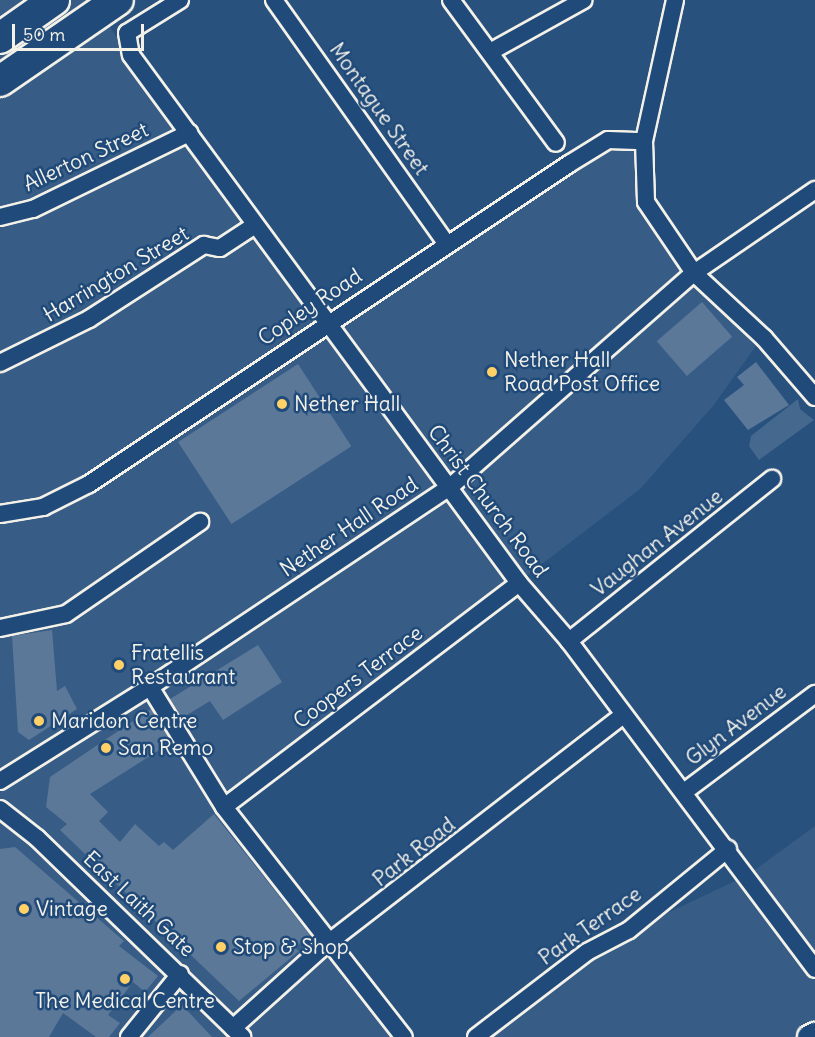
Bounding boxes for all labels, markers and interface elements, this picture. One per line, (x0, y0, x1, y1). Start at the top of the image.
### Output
scale bar (15, 12, 147, 50)
text: 50 m (23, 23, 65, 46)
street label: Montague Street (324, 38, 434, 180)
street label: Allerton Street (20, 117, 152, 197)
street label: Harrington Street (39, 221, 193, 327)
street label: Copley Road (253, 263, 367, 351)
place label: Nether Hall Road Post Office (504, 347, 660, 397)
marker: Nether Hall Road Post Office (485, 365, 499, 379)
place label: Nether Hall (294, 391, 400, 417)
marker: Nether Hall (275, 397, 289, 411)
street label: Christ Church Road (422, 420, 554, 582)
street label: Nether Hall Road (275, 472, 423, 582)
street label: Vaughan Avenue (586, 484, 728, 602)
street label: Coopers Terrace (289, 620, 427, 734)
place label: Fratellis Restaurant (131, 640, 235, 690)
marker: Fratellis Restaurant (112, 658, 126, 672)
street label: Glyn Avenue (681, 679, 791, 771)
place label: Maridon Centre (51, 708, 197, 734)
marker: Maridon Centre (32, 714, 46, 728)
place label: San Remo (118, 735, 213, 761)
marker: San Remo (99, 741, 113, 755)
street label: Park Road (368, 812, 460, 892)
street label: East Laith Gate (78, 846, 200, 962)
street label: Park Terrace (534, 881, 646, 971)
place label: Vintage (36, 896, 108, 922)
marker: Vintage (17, 902, 31, 916)
place label: Stop & Shop (233, 934, 349, 960)
marker: Stop & Shop (214, 940, 228, 954)
marker: The Medical Centre (118, 972, 132, 986)
place label: The Medical Centre (35, 988, 215, 1014)

